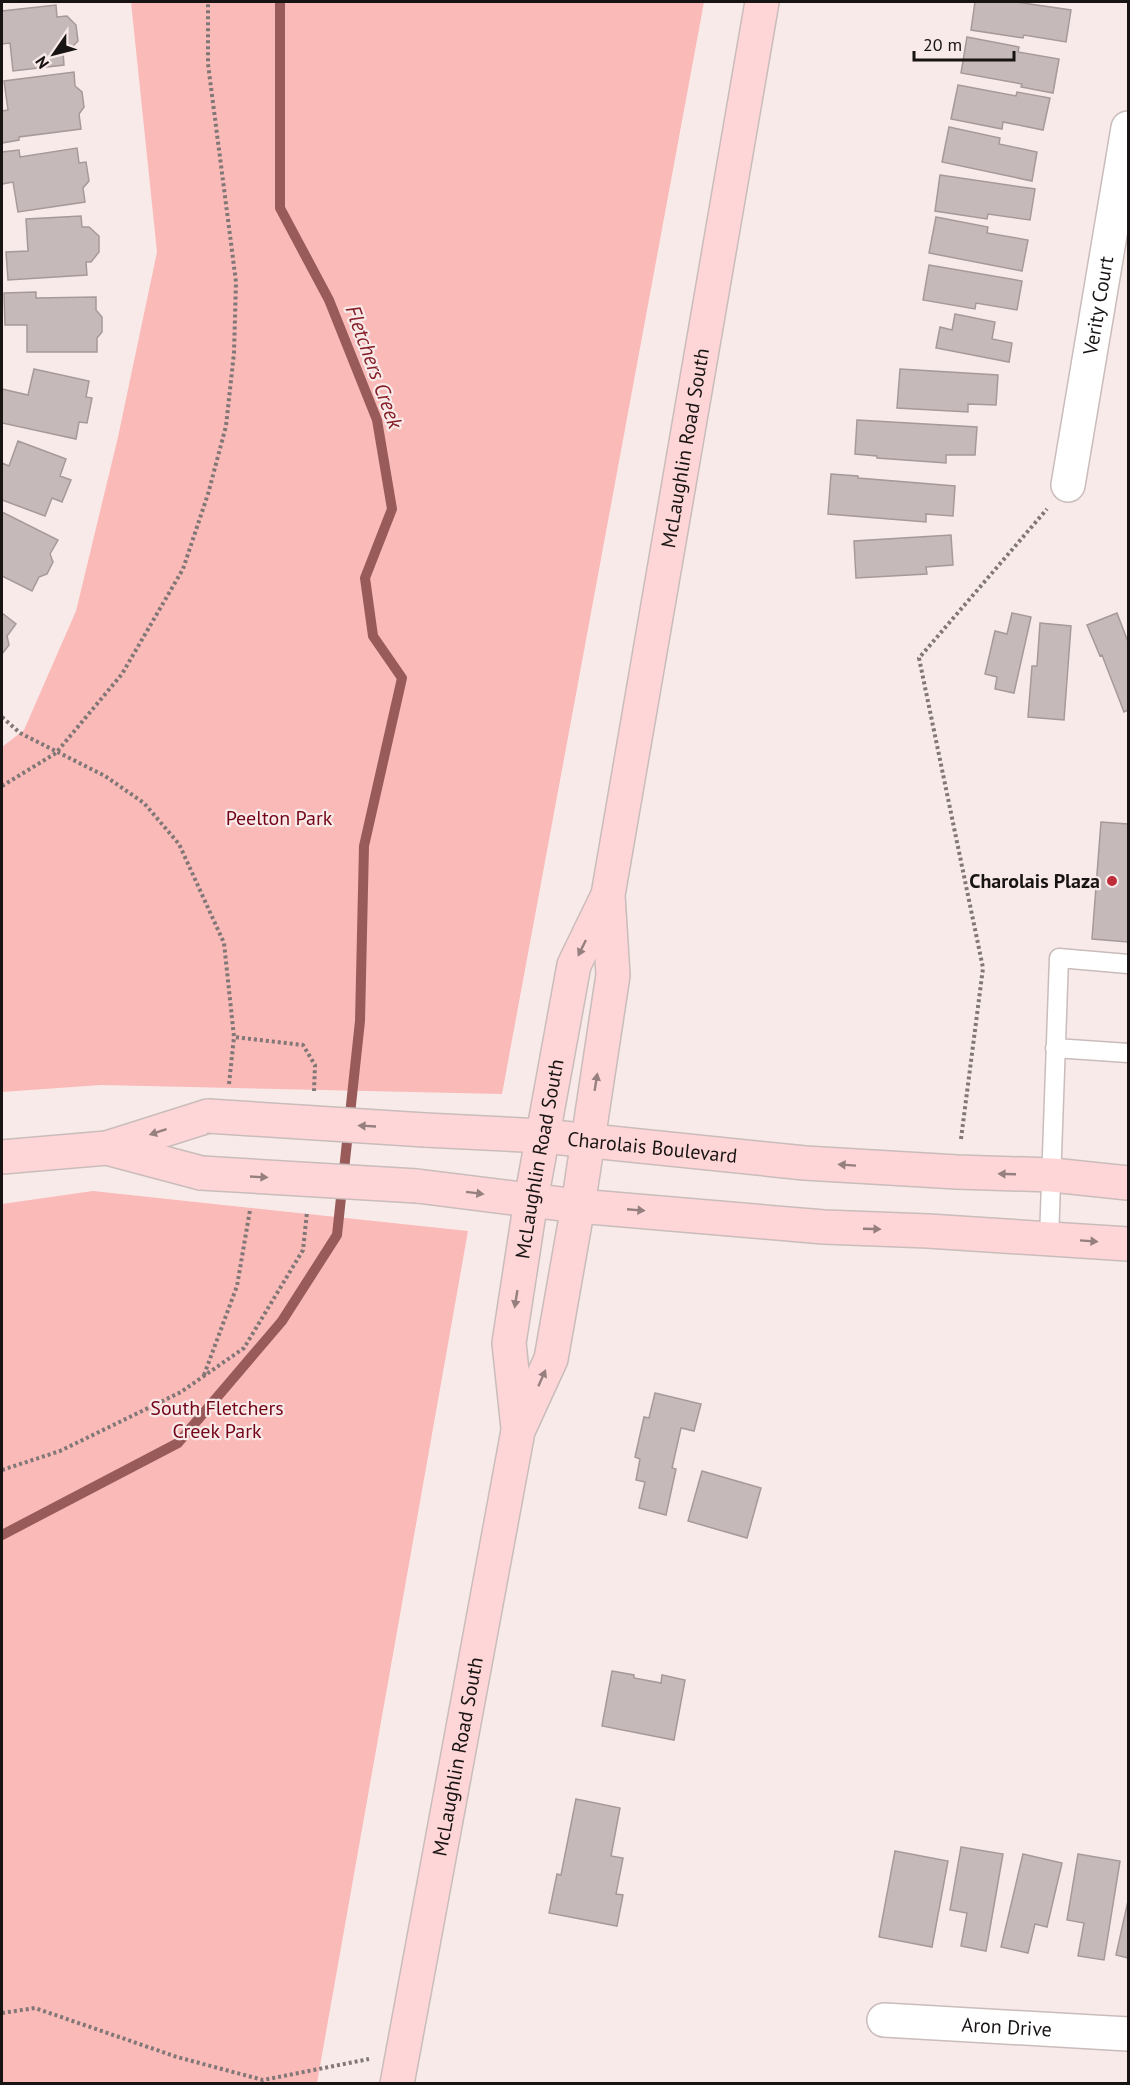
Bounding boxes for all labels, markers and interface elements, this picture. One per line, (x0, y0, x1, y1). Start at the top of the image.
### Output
north arrow (24, 24, 84, 84)
scale bar (914, 24, 1014, 62)
text: 20 m (923, 33, 962, 56)
text: N (31, 53, 53, 73)
street label: Verity Court (1077, 254, 1119, 358)
water label: Fletchers Creek (340, 301, 410, 434)
street label: McLaughlin Road South (655, 346, 715, 550)
park label: Peelton Park (226, 805, 333, 831)
place label: Charolais Plaza (969, 868, 1100, 894)
marker: Charolais Plaza (1105, 874, 1119, 888)
one-way arrow (578, 939, 587, 956)
street label: McLaughlin Road South (509, 1057, 570, 1261)
one-way arrow (592, 1073, 601, 1092)
one-way arrow (357, 1122, 376, 1131)
street label: Charolais Boulevard (566, 1126, 738, 1169)
one-way arrow (149, 1128, 167, 1137)
one-way arrow (837, 1161, 856, 1170)
one-way arrow (998, 1169, 1017, 1179)
one-way arrow (250, 1172, 269, 1181)
one-way arrow (465, 1188, 484, 1198)
one-way arrow (626, 1206, 645, 1215)
one-way arrow (863, 1224, 882, 1234)
one-way arrow (1079, 1237, 1098, 1246)
one-way arrow (511, 1290, 520, 1309)
one-way arrow (537, 1368, 547, 1386)
park label: South Fletchers Creek Park (150, 1395, 284, 1444)
street label: McLaughlin Road South (426, 1655, 489, 1858)
street label: Aron Drive (961, 2011, 1053, 2043)

